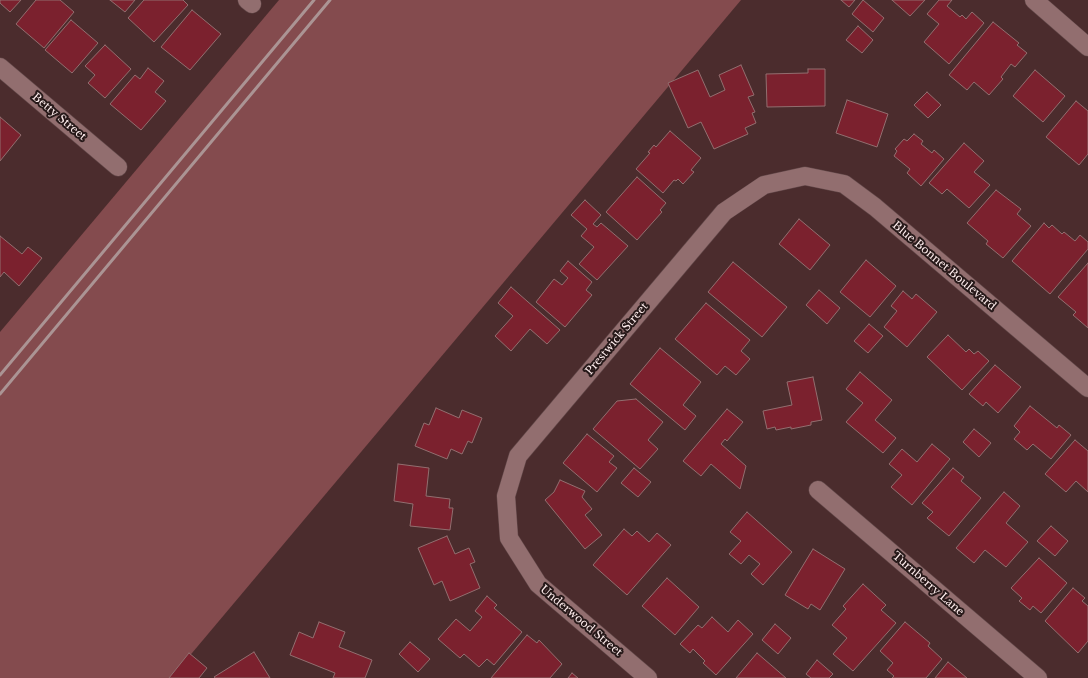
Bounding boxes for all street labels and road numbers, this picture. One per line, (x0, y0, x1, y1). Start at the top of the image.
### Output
street label: Betty Street (29, 91, 89, 143)
street label: Blue Bonnet Boulevard (889, 219, 999, 313)
street label: Prestwick Street (583, 300, 651, 378)
street label: Turnberry Lane (890, 549, 966, 619)
street label: Underwood Street (537, 583, 625, 659)

